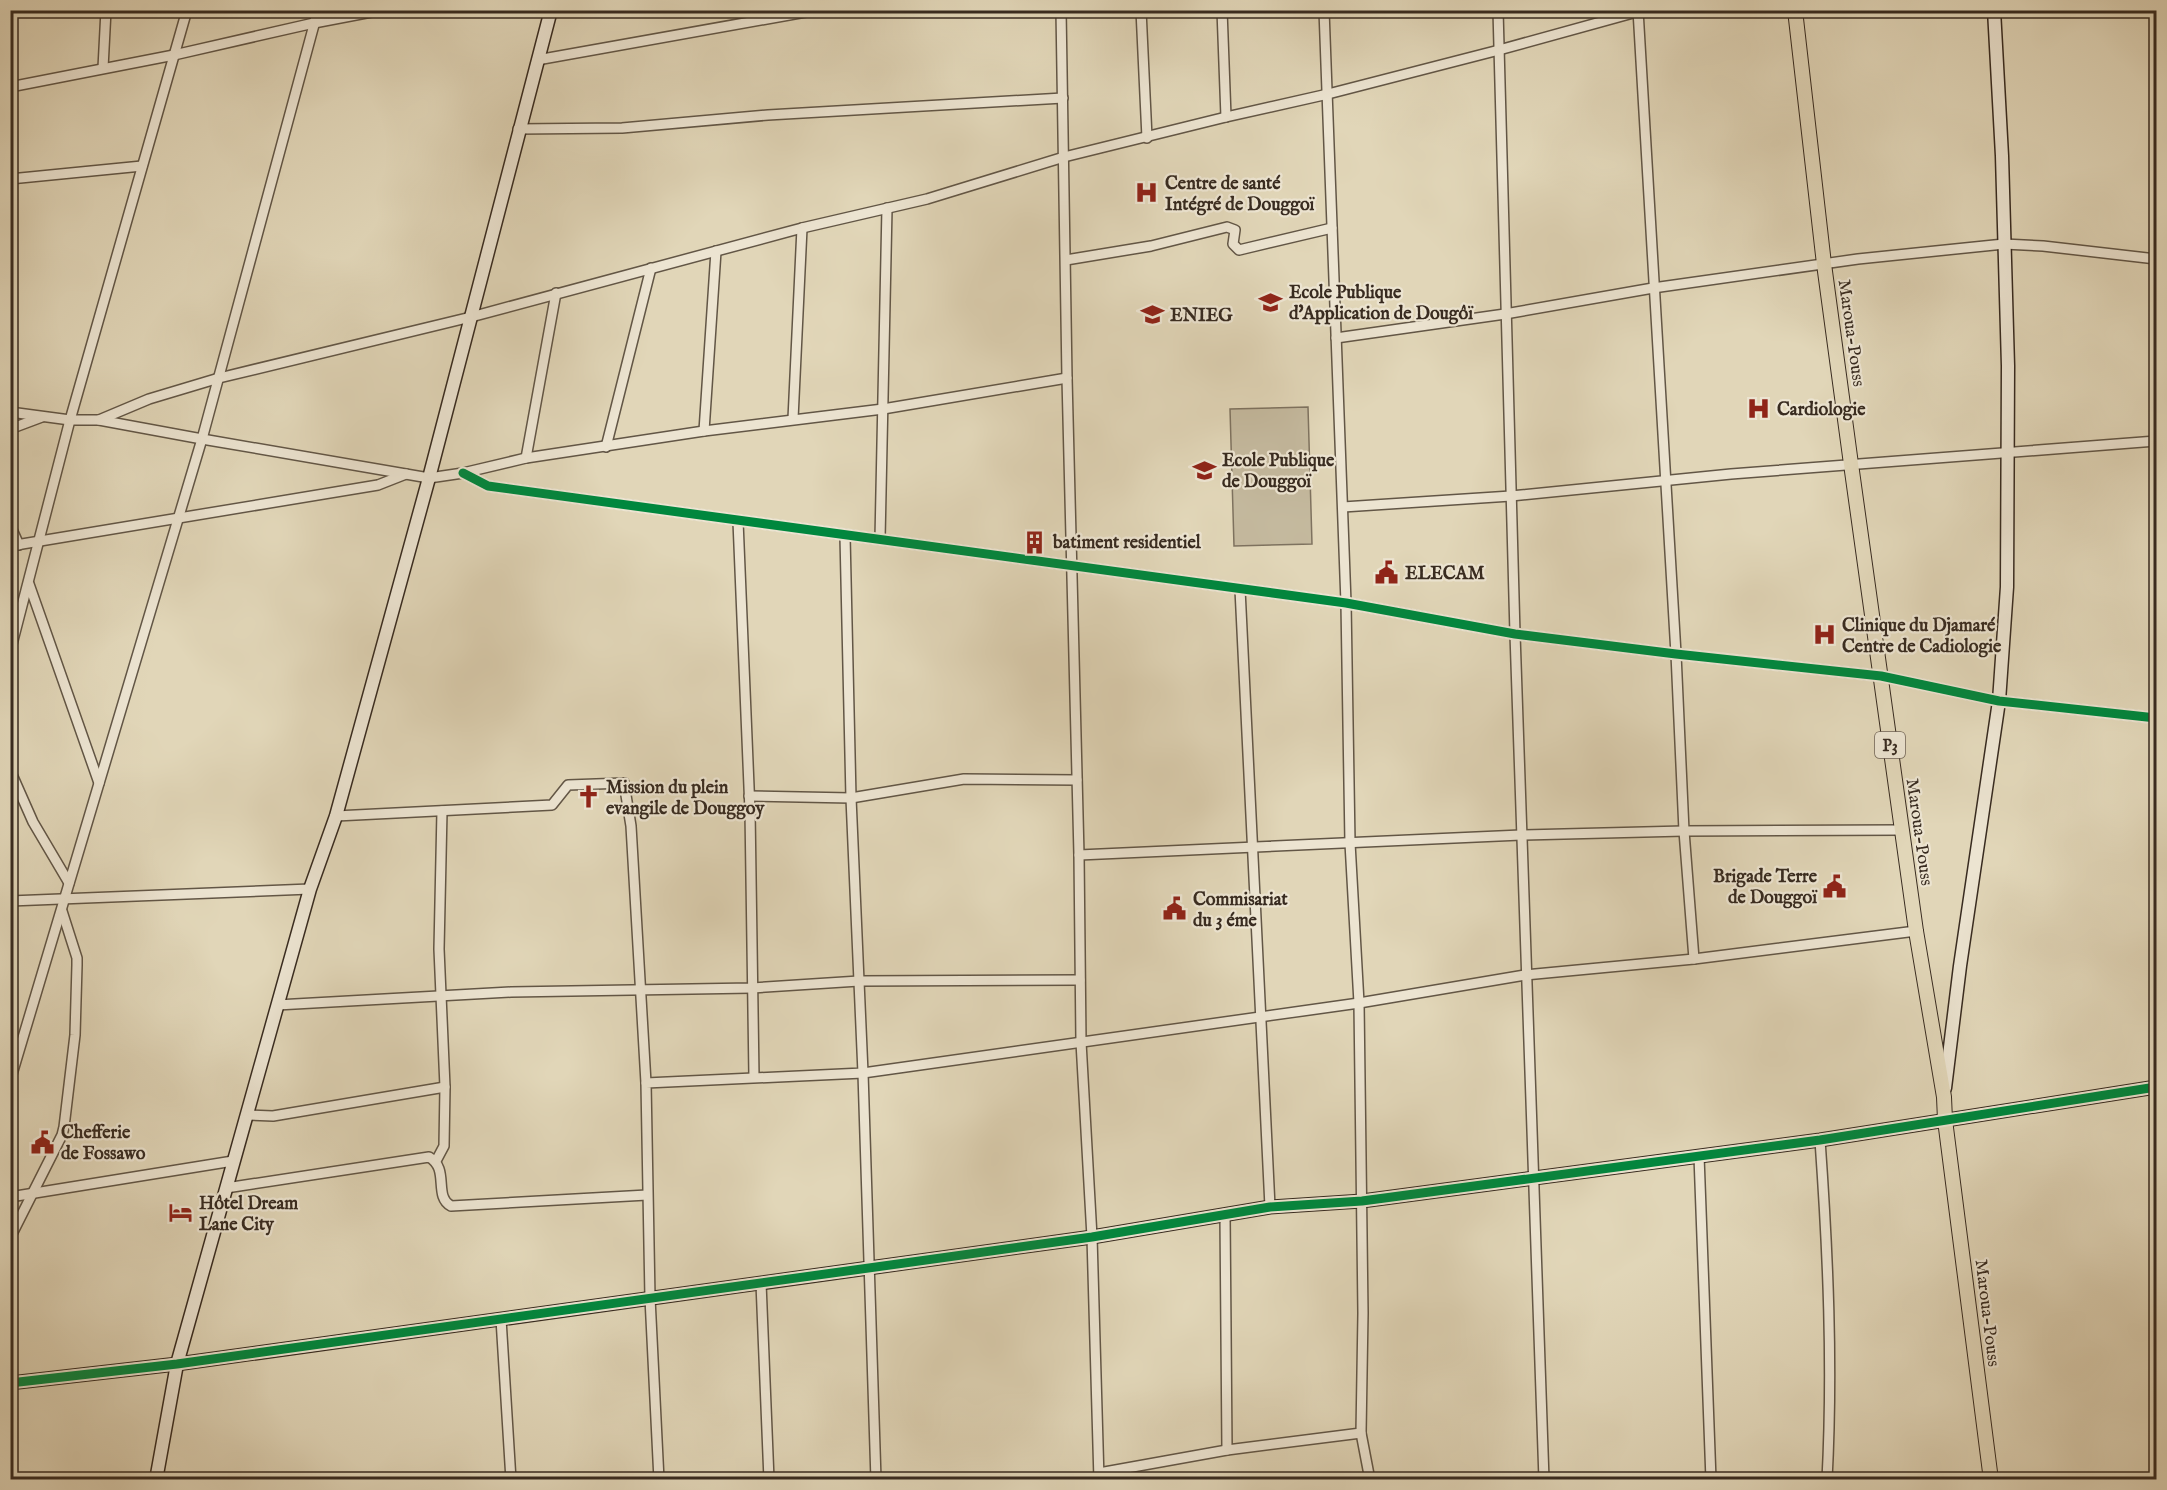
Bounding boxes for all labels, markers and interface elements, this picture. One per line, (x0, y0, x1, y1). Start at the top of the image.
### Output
place label: Centre de santé Intégré de Douggoï (1165, 173, 1316, 217)
hospital icon: Centre de santé Intégré de Douggoï (1134, 180, 1160, 206)
street label: Maroua-Pouss (1832, 278, 1869, 388)
place label: Ecole Publique d'Application de Dougôï (1289, 282, 1474, 326)
school or university icon: Ecole Publique d'Application de Dougôï (1258, 289, 1284, 315)
school or university icon: ENIEG (1139, 302, 1165, 328)
place label: ENIEG (1170, 305, 1233, 328)
hospital icon: Cardiologie (1746, 396, 1772, 422)
place label: Cardiologie (1777, 399, 1866, 422)
place label: Ecole Publique de Douggoï (1222, 450, 1335, 494)
school or university icon: Ecole Publique de Douggoï (1191, 457, 1217, 483)
building icon: batiment residentiel (1022, 529, 1048, 555)
place label: batiment residentiel (1052, 532, 1202, 555)
public building icon: ELECAM (1374, 560, 1400, 586)
place label: ELECAM (1405, 563, 1485, 586)
place label: Clinique du Djamaré Centre de Cadiologie (1842, 615, 2002, 659)
hospital icon: Clinique du Djamaré Centre de Cadiologie (1811, 622, 1837, 648)
road number: P3 (1875, 732, 1905, 758)
place label: Mission du plein evangile de Douggoy (606, 777, 765, 821)
street label: Maroua-Pouss (1900, 777, 1937, 887)
church icon: Mission du plein evangile de Douggoy (575, 784, 601, 810)
place label: Brigade Terre de Douggoï (1713, 866, 1818, 910)
public building icon: Brigade Terre de Douggoï (1822, 873, 1848, 899)
place label: Commisariat du 3 éme (1193, 889, 1289, 933)
public building icon: Commisariat du 3 éme (1162, 896, 1188, 922)
place label: Chefferie de Fossawo (61, 1122, 146, 1166)
public building icon: Chefferie de Fossawo (30, 1129, 56, 1155)
place label: Hôtel Dream Lane City (199, 1193, 298, 1237)
hotel icon: Hôtel Dream Lane City (168, 1200, 194, 1226)
street label: Maroua-Pouss (1969, 1258, 2005, 1368)

